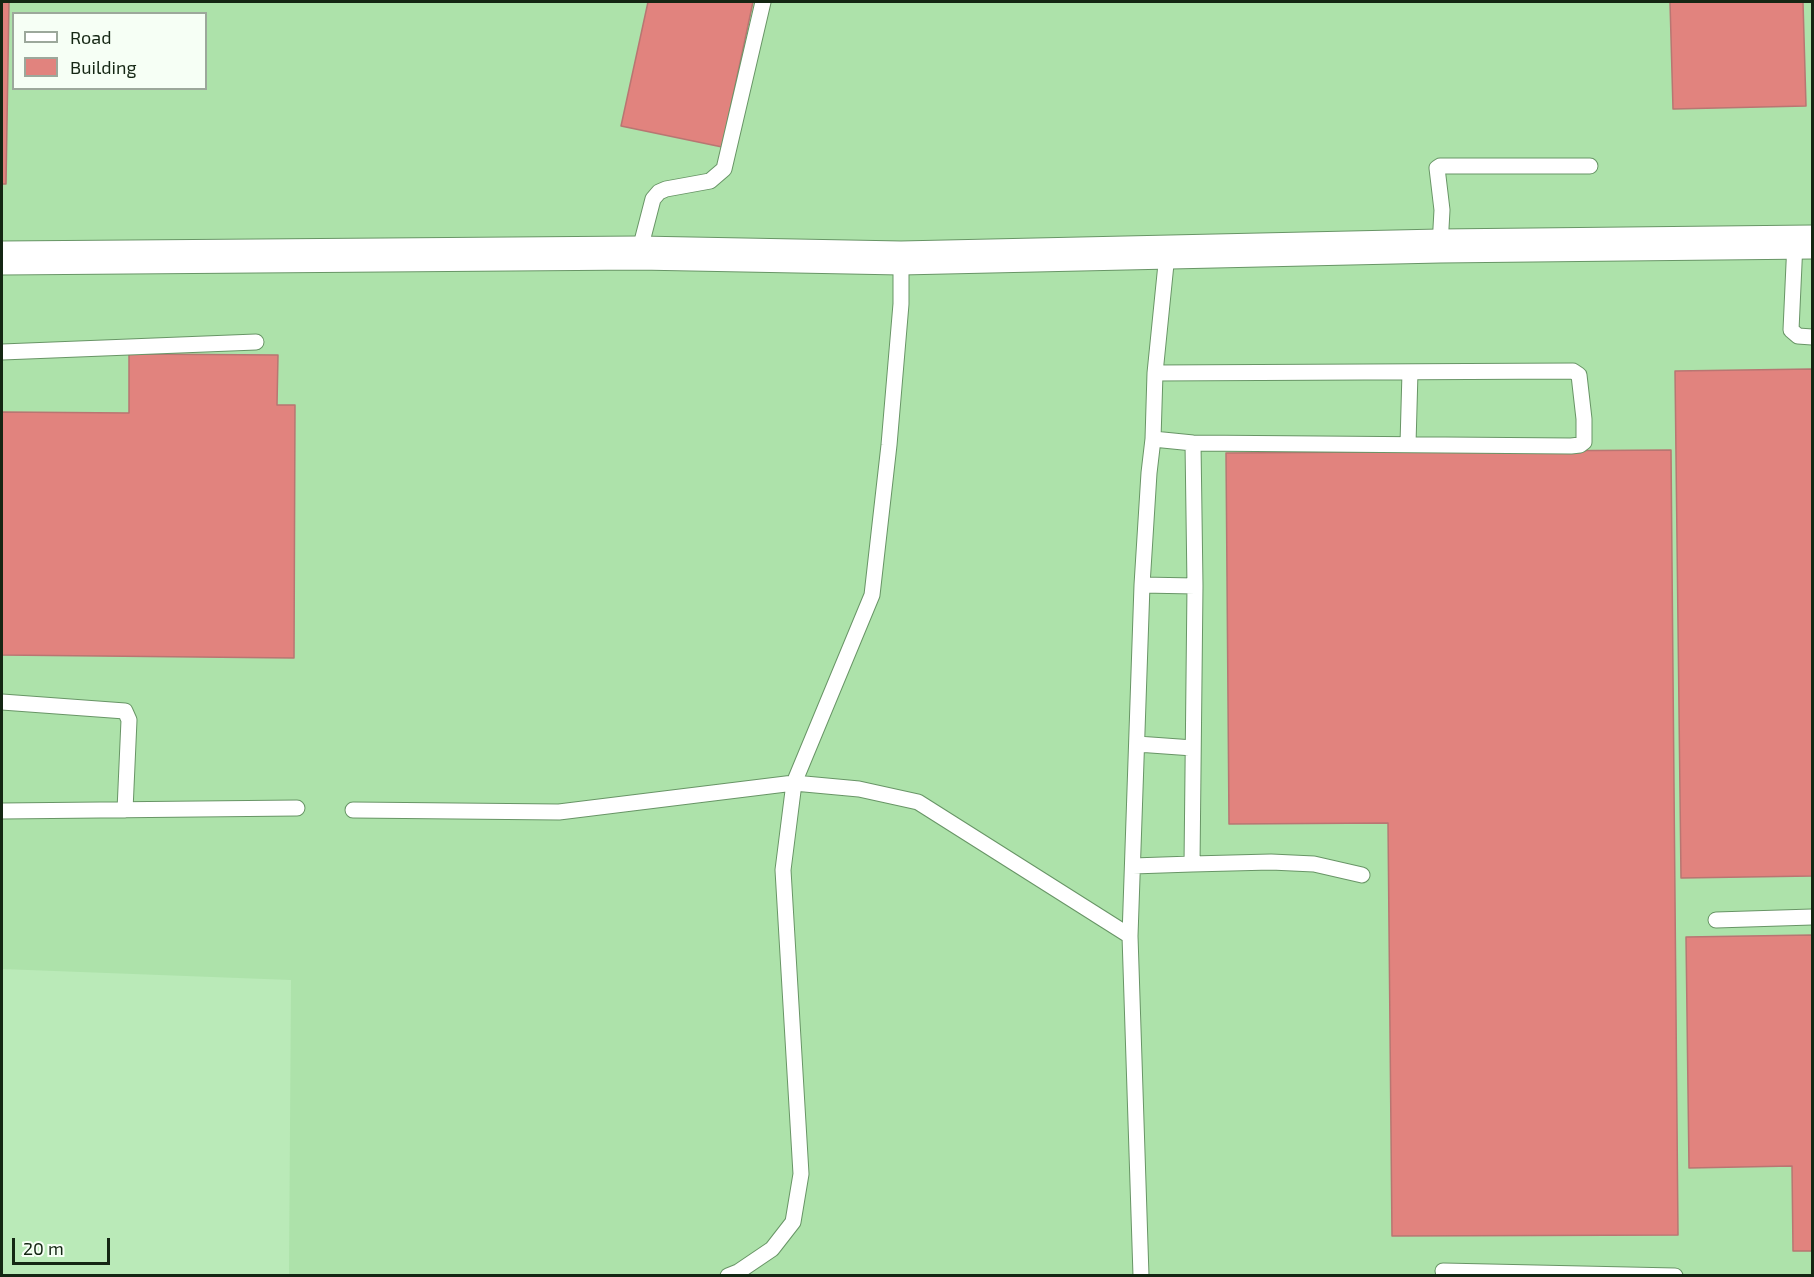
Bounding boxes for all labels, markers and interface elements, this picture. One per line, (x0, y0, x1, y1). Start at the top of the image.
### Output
legend (12, 12, 207, 90)
text: Road (70, 26, 111, 48)
text: Building (70, 56, 137, 78)
scale bar (15, 1226, 112, 1264)
text: 20 m (23, 1237, 64, 1259)

